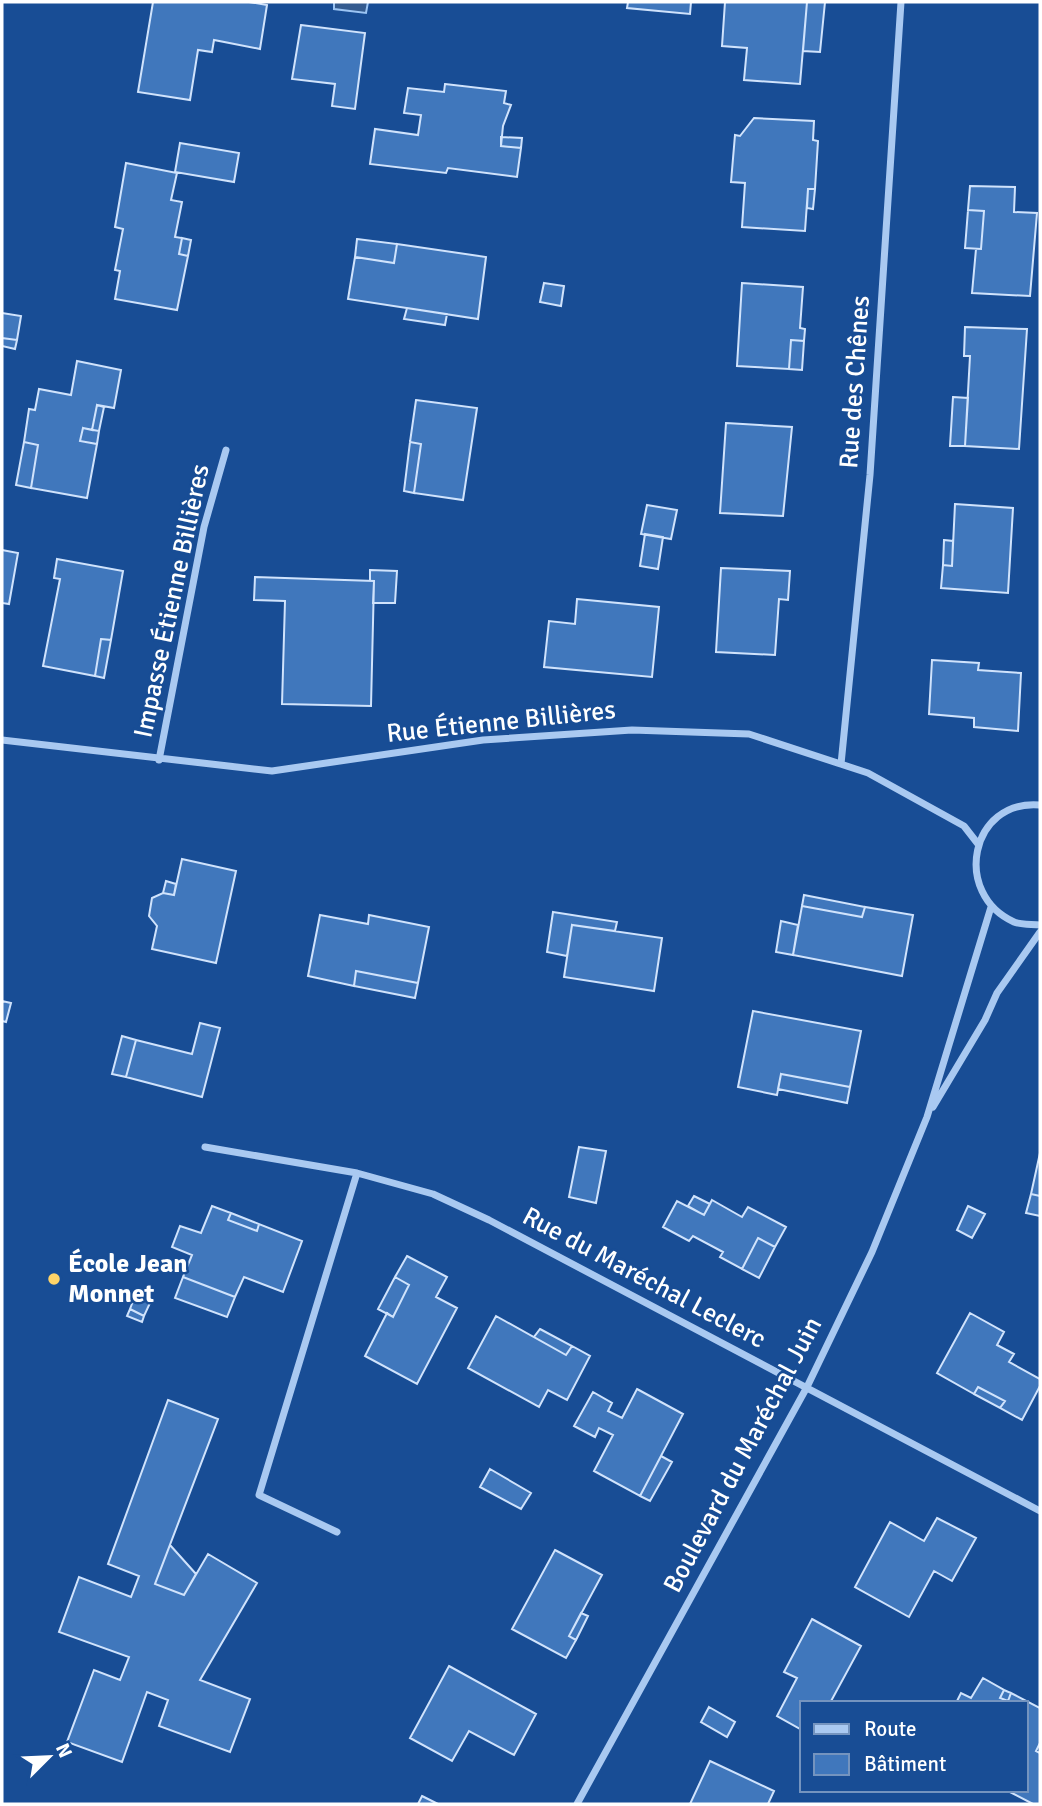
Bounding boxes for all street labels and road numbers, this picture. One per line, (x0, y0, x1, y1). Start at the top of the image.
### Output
street label: Rue des Chênes (833, 294, 877, 470)
street label: Impasse Étienne Billières (127, 461, 217, 741)
street label: Rue Étienne Billières (385, 694, 617, 750)
street label: Rue du Maréchal Leclerc (517, 1200, 771, 1356)
street label: Boulevard du Maréchal Juin (657, 1312, 829, 1598)

